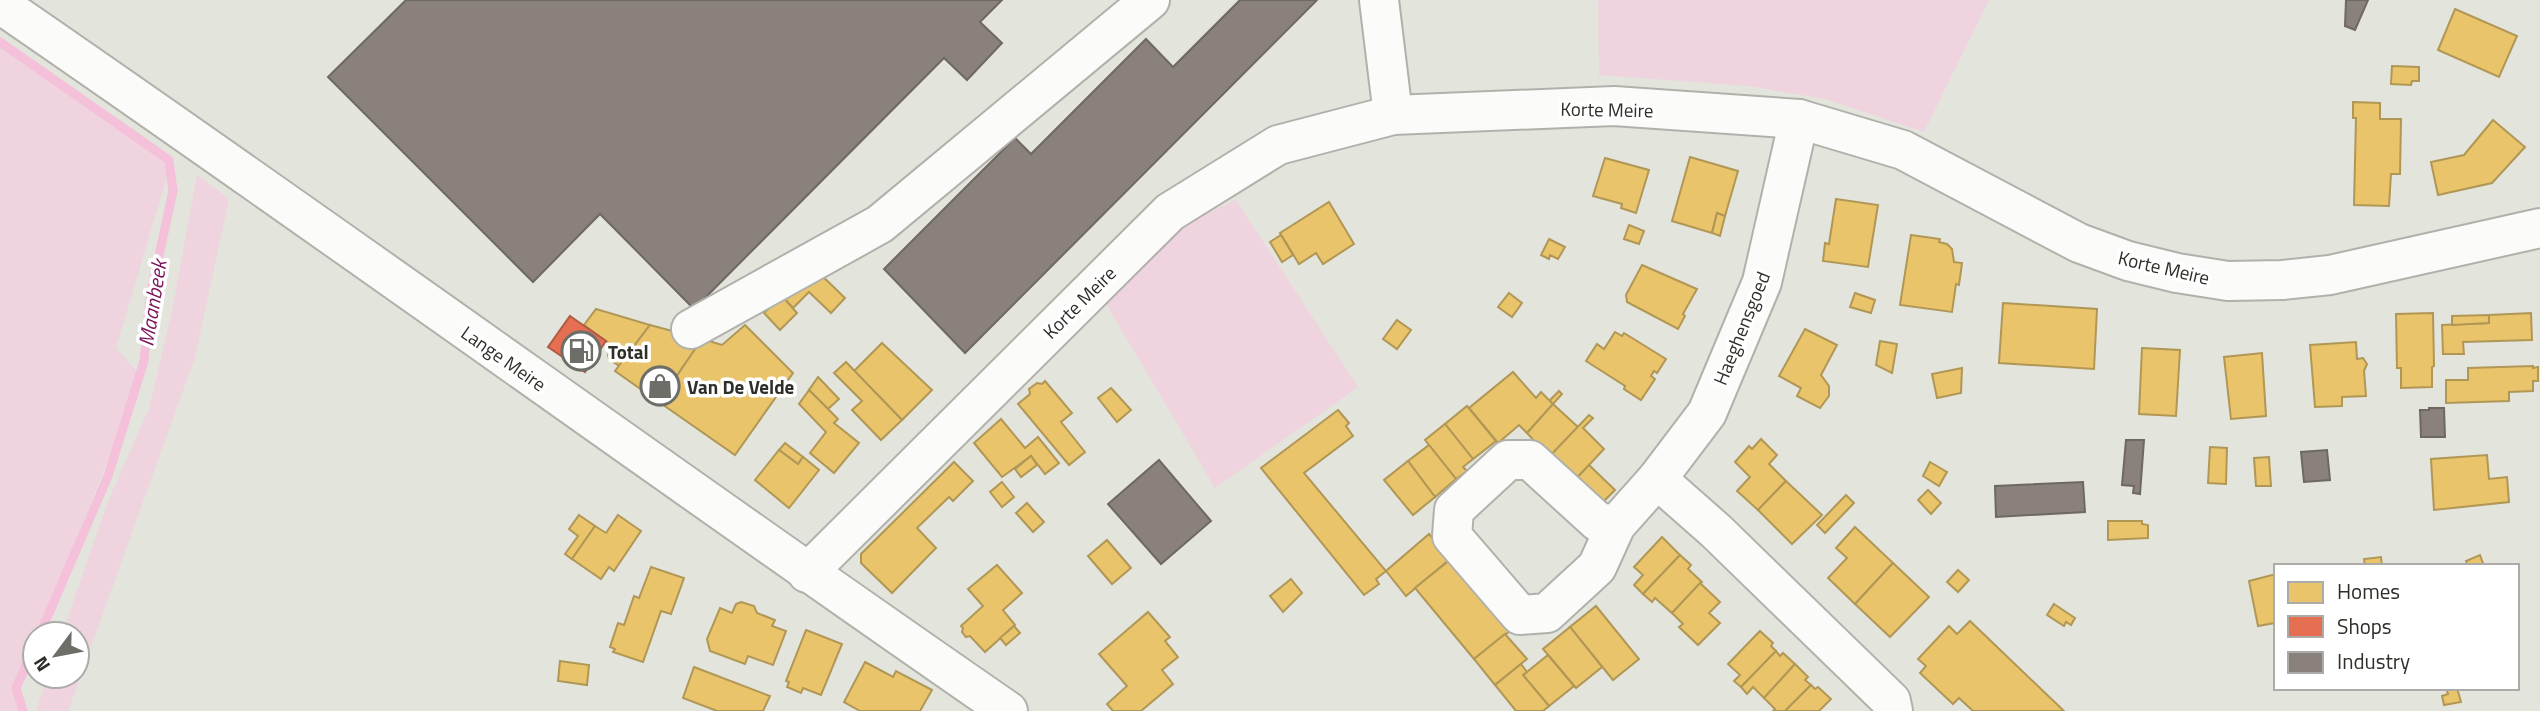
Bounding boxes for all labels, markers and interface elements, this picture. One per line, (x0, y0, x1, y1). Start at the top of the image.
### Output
street label: Korte Meire (1560, 94, 1654, 124)
street label: Korte Meire (2115, 242, 2213, 292)
water label: Maanbeek (129, 255, 175, 348)
street label: Korte Meire (1036, 259, 1122, 345)
street label: Haeghensgoed (1705, 267, 1777, 389)
street label: Lange Meire (456, 318, 552, 398)
fuel station icon: Total (560, 330, 602, 372)
place label: Total (608, 337, 649, 366)
shop icon: Van De Velde (639, 365, 681, 407)
place label: Van De Velde (687, 372, 795, 401)
legend (2274, 564, 2519, 690)
text: Homes (2337, 575, 2400, 607)
text: Shops (2337, 610, 2392, 642)
north arrow (21, 620, 91, 690)
text: Industry (2337, 645, 2410, 677)
text: N (25, 651, 57, 678)

